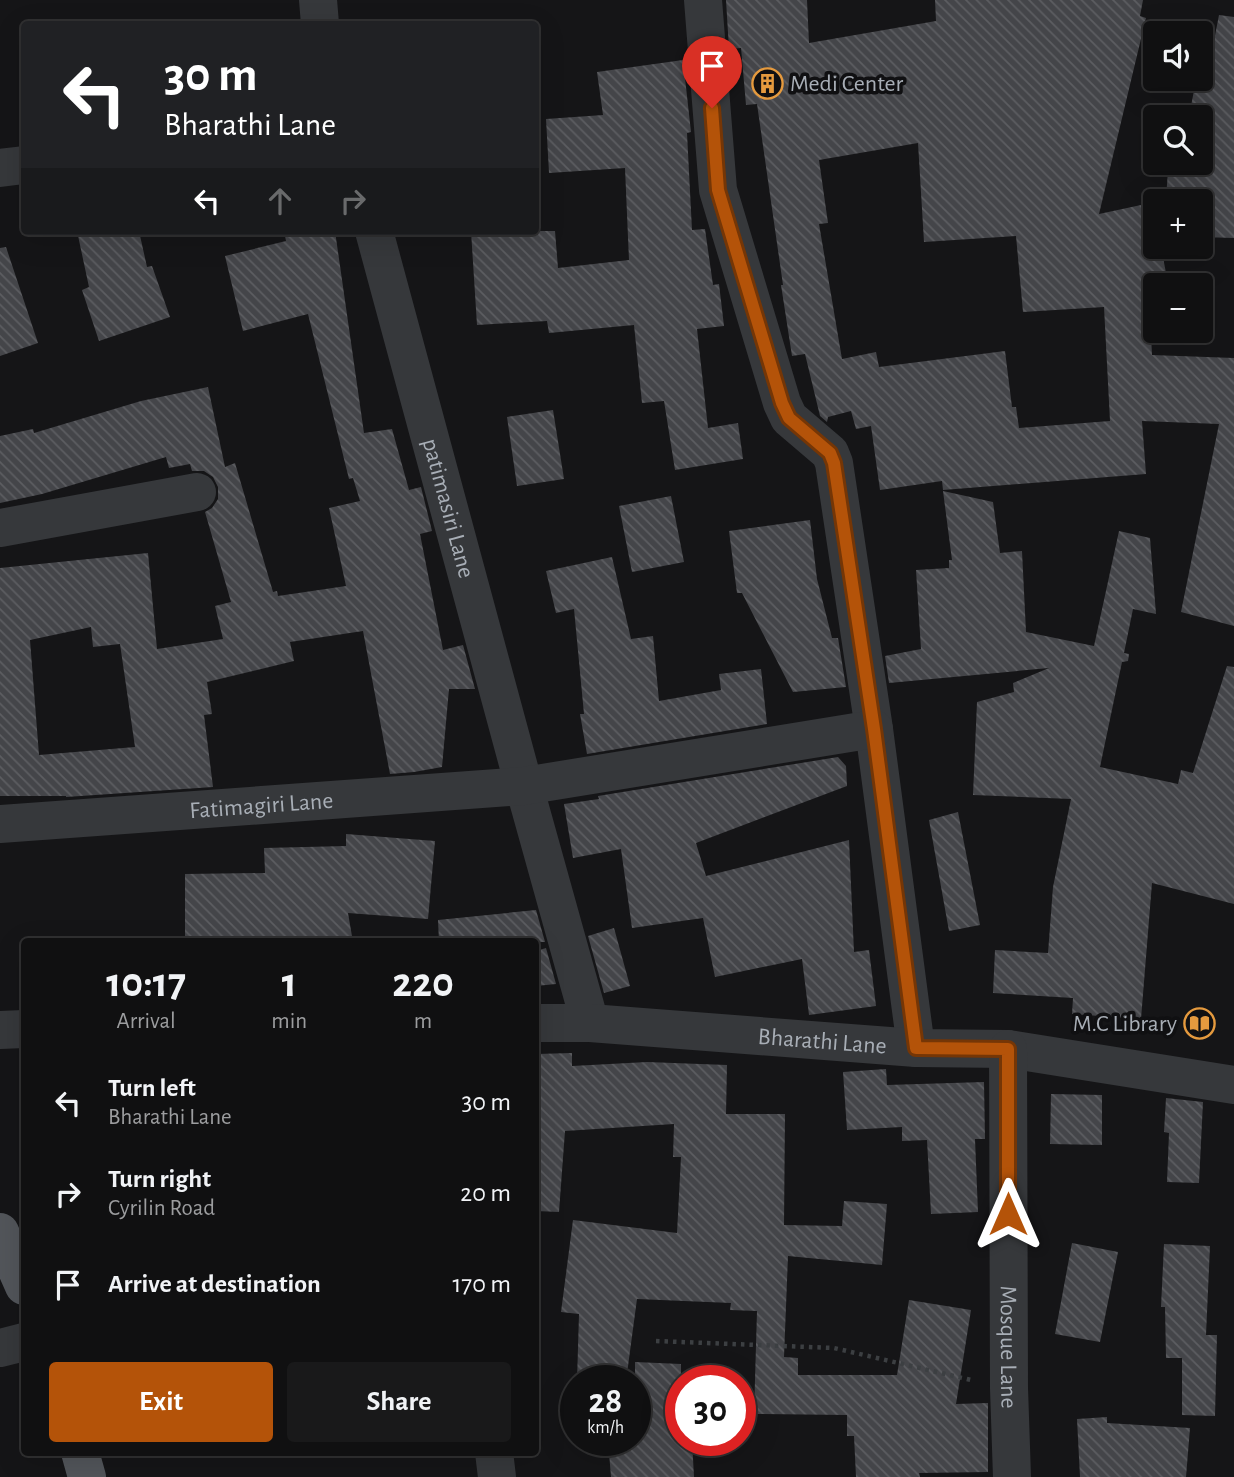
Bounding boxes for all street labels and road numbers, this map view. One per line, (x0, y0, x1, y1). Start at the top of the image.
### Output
street label: patimasiri Lane (418, 436, 478, 581)
street label: Fatimagiri Lane (189, 789, 334, 823)
street label: Bharathi Lane (757, 1025, 888, 1059)
street label: Mosque Lane (996, 1285, 1021, 1409)

